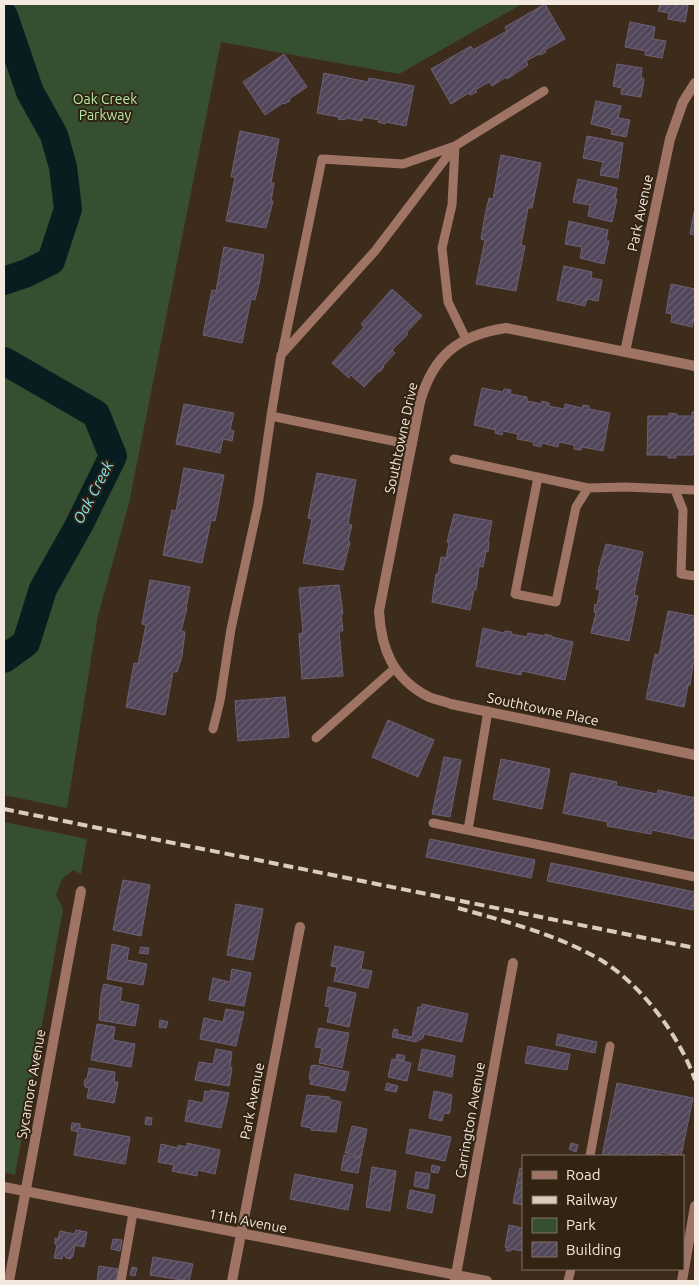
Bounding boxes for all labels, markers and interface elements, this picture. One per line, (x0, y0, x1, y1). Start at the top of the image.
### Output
park label: Oak Creek Parkway (73, 91, 137, 123)
street label: Park Avenue (624, 173, 656, 253)
street label: Southtowne Drive (381, 381, 421, 495)
water label: Oak Creek (69, 457, 117, 526)
street label: Southtowne Place (486, 689, 600, 729)
street label: Sycamore Avenue (13, 1028, 49, 1140)
street label: Park Avenue (237, 1061, 267, 1141)
street label: Carrington Avenue (452, 1061, 488, 1179)
legend (522, 1155, 684, 1270)
text: Road (566, 1166, 601, 1183)
text: Railway (566, 1191, 617, 1208)
street label: 11th Avenue (207, 1206, 289, 1236)
text: Park (566, 1216, 596, 1233)
text: Building (566, 1241, 621, 1258)

